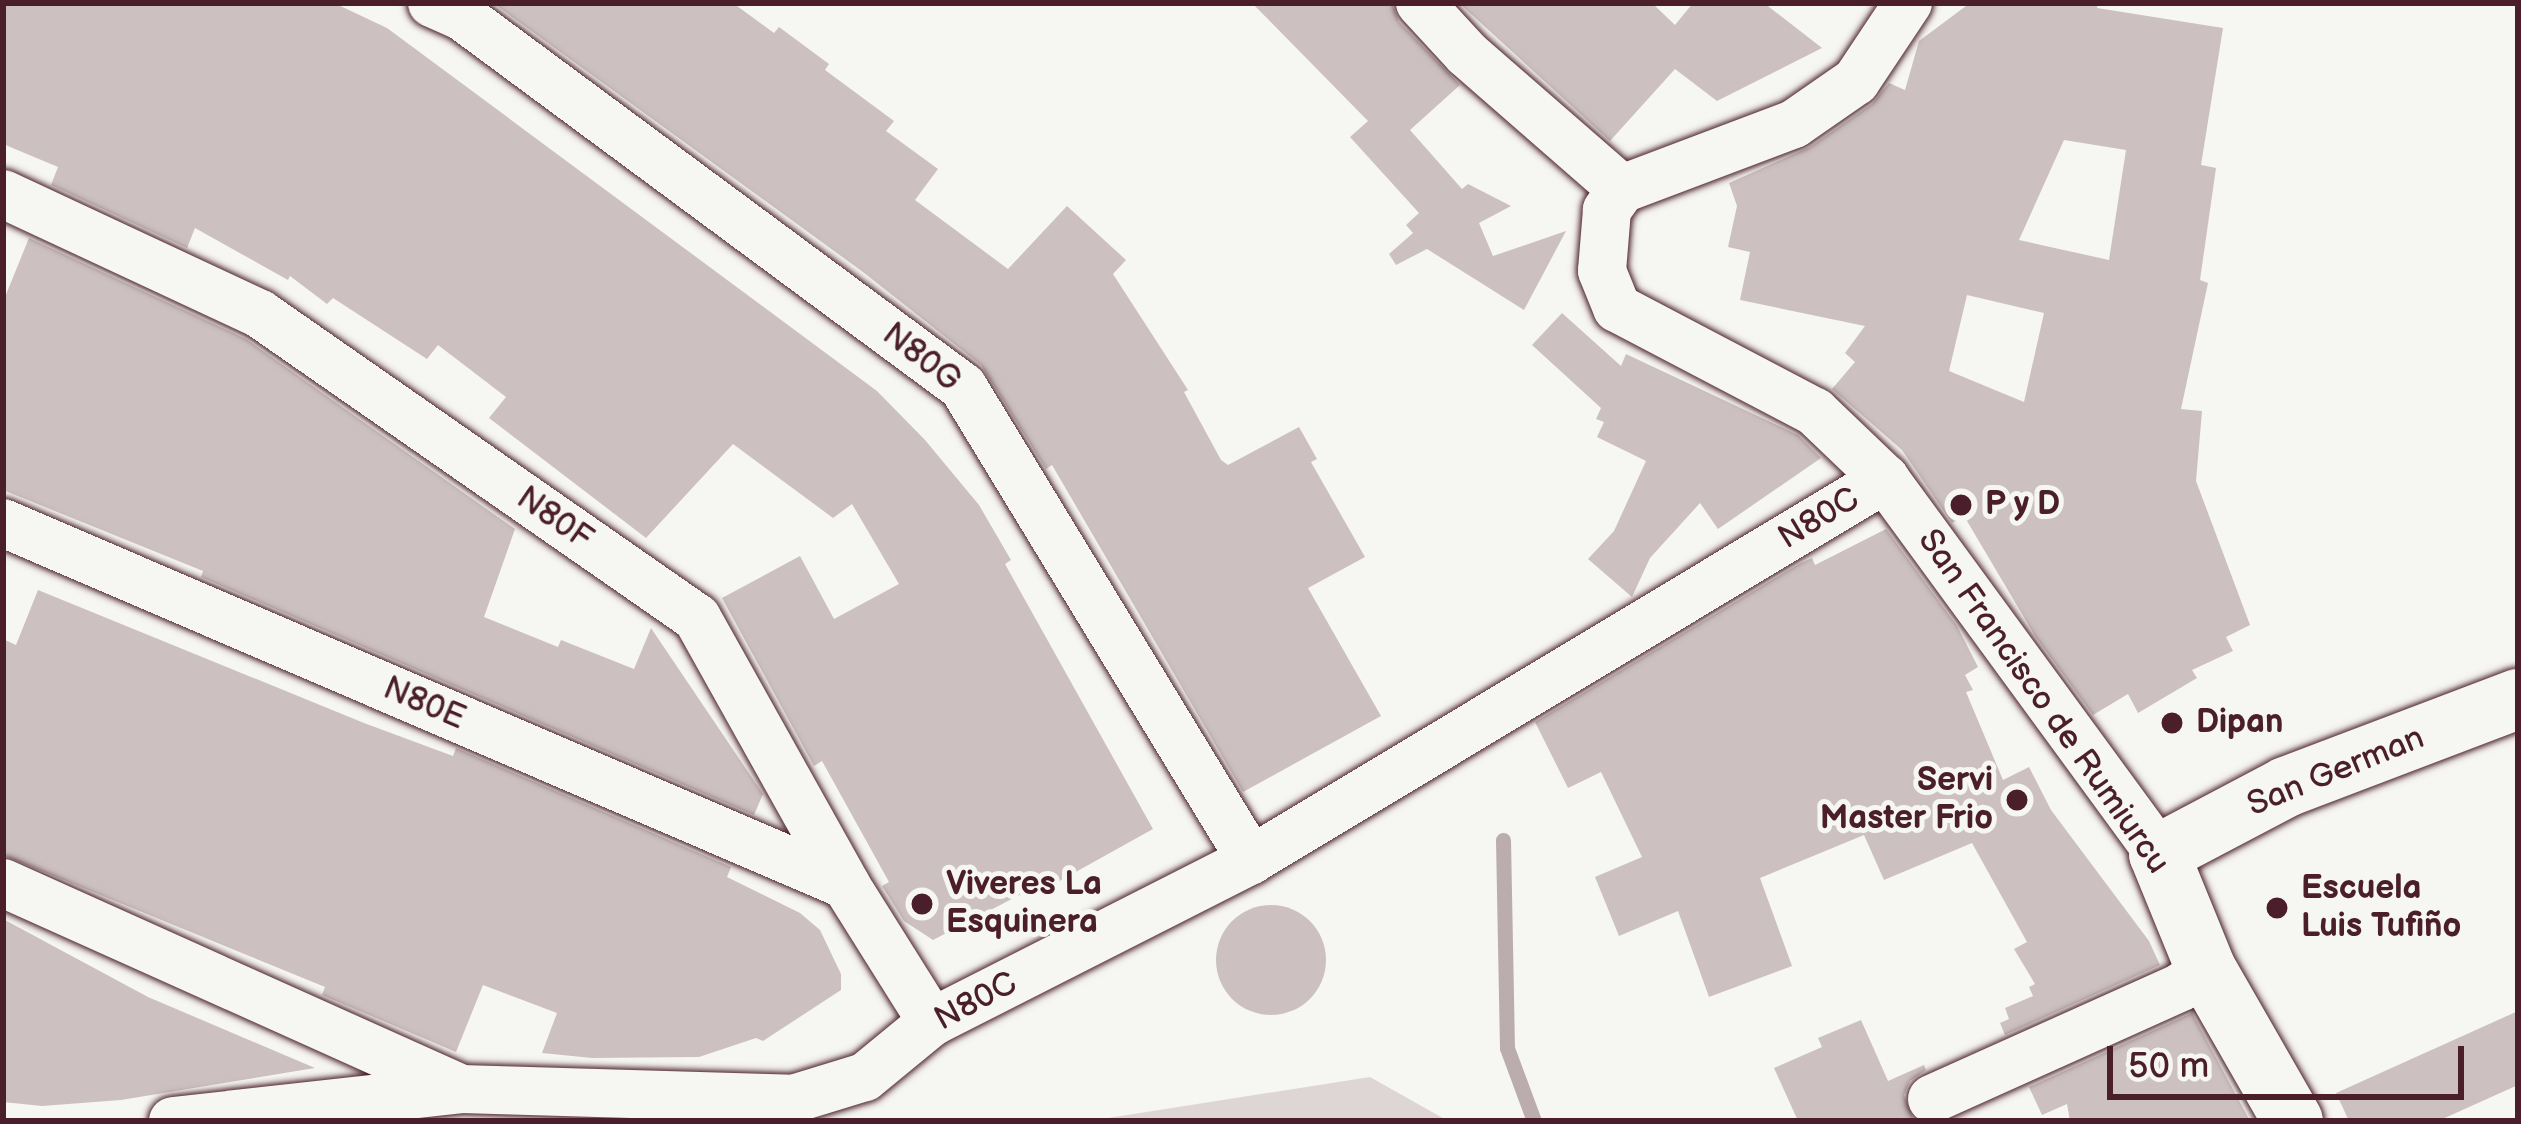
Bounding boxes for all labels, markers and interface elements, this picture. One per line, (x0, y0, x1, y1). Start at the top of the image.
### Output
street label: N80G (874, 315, 968, 401)
street label: N80F (509, 479, 599, 559)
street label: N80C (1772, 480, 1866, 558)
place label: P y D (1985, 485, 2062, 525)
marker: P y D (1948, 492, 1974, 518)
street label: San Francisco de Rumiurcu (1909, 522, 2177, 882)
street label: N80E (377, 669, 471, 739)
place label: Dipan (2196, 703, 2283, 743)
marker: Dipan (2159, 710, 2185, 736)
street label: San German (2242, 719, 2430, 825)
place label: Servi Master Frio (1820, 761, 1993, 839)
marker: Servi Master Frio (2004, 787, 2030, 813)
place label: Viveres La Esquinera (946, 865, 1102, 943)
place label: Escuela Luis Tufiño (2301, 869, 2461, 947)
marker: Viveres La Esquinera (909, 891, 935, 917)
marker: Escuela Luis Tufiño (2264, 895, 2290, 921)
street label: N80C (928, 964, 1024, 1040)
scale bar (2113, 1022, 2470, 1096)
text: 50 m (2128, 1045, 2209, 1088)

